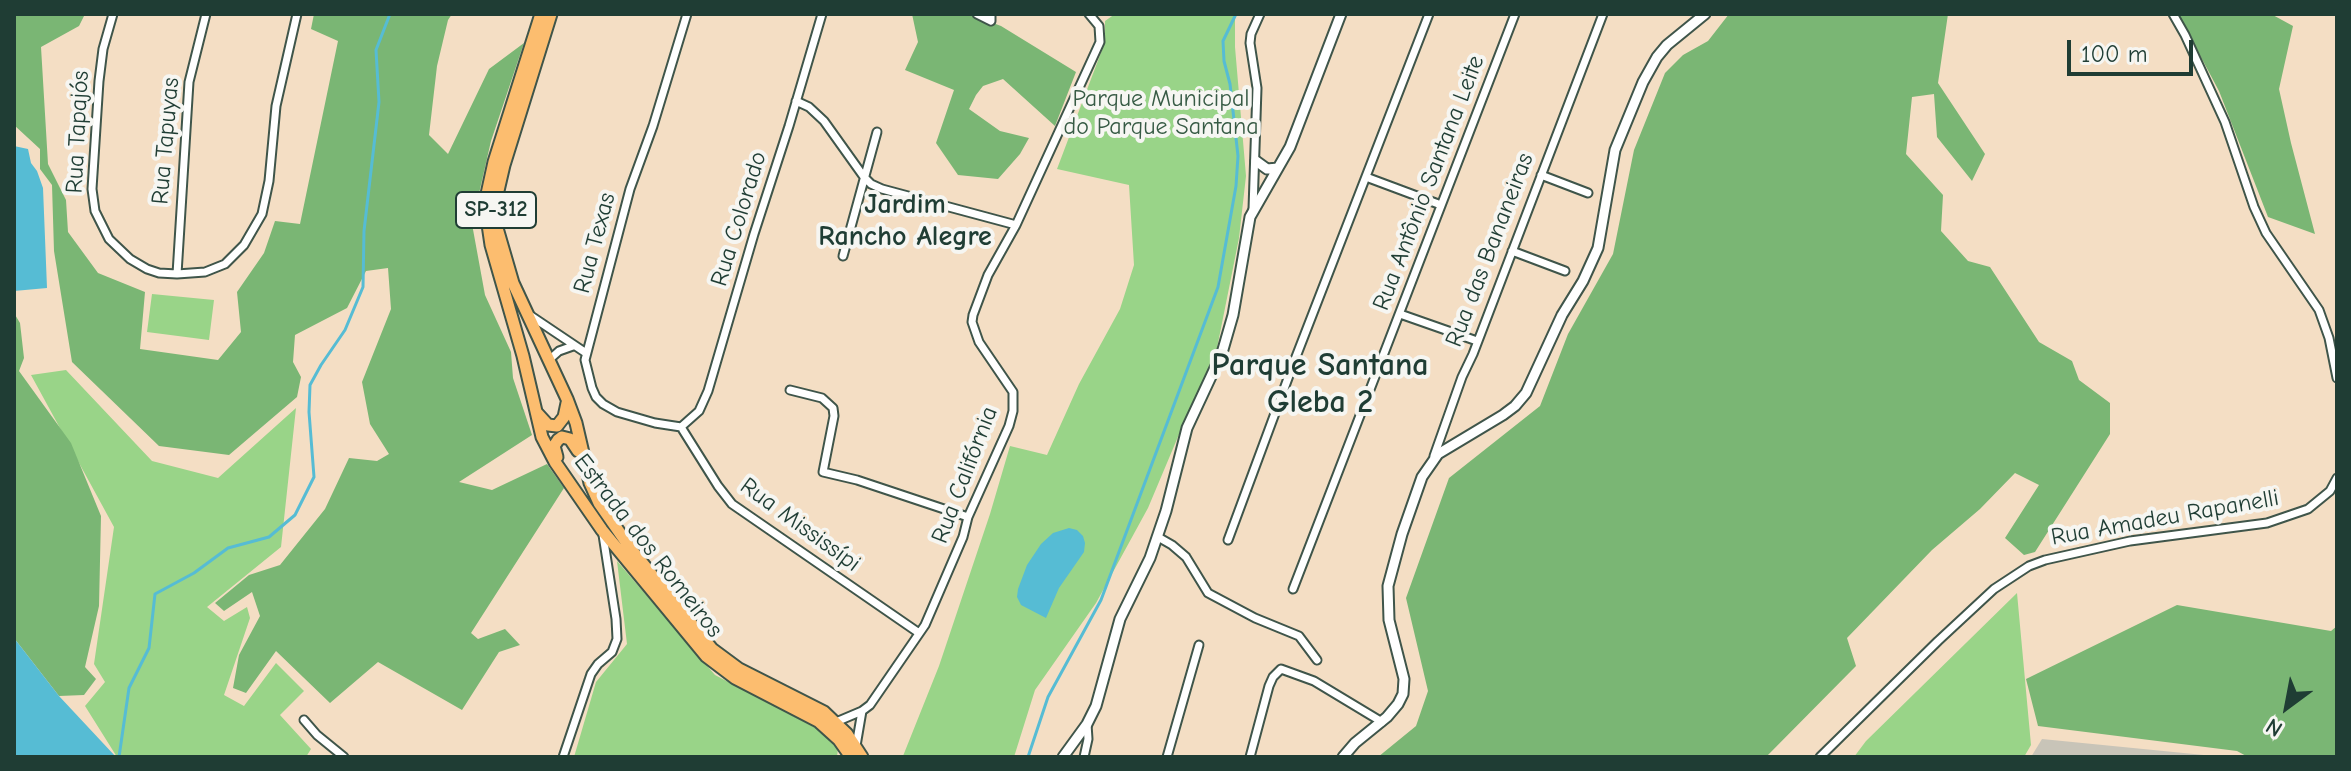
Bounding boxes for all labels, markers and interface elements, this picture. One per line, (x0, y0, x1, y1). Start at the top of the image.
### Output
scale bar (2071, 24, 2197, 74)
text: 100 m (2081, 40, 2148, 68)
street label: Rua Antônio Santana Leite (1367, 51, 1491, 315)
street label: Rua Tapajós (60, 70, 96, 194)
street label: Rua Tapuyas (146, 76, 186, 206)
park label: Parque Municipal do Parque Santana (1063, 85, 1259, 141)
street label: Rua Colorado (705, 148, 773, 290)
street label: Rua das Bananeiras (1440, 149, 1540, 351)
district label: Jardim Rancho Alegre (818, 188, 992, 254)
street label: Rua Texas (568, 190, 622, 296)
road number: SP-312 (456, 192, 536, 228)
district label: Parque Santana Gleba 2 (1211, 347, 1429, 422)
street label: Rua Califórnia (926, 403, 1004, 547)
street label: Estrada dos Romeiros (567, 449, 729, 643)
street label: Rua Mississípi (734, 472, 866, 578)
street label: Rua Amadeu Rapanelli (2049, 484, 2281, 552)
north arrow (2247, 667, 2327, 747)
text: N (2261, 713, 2287, 742)

